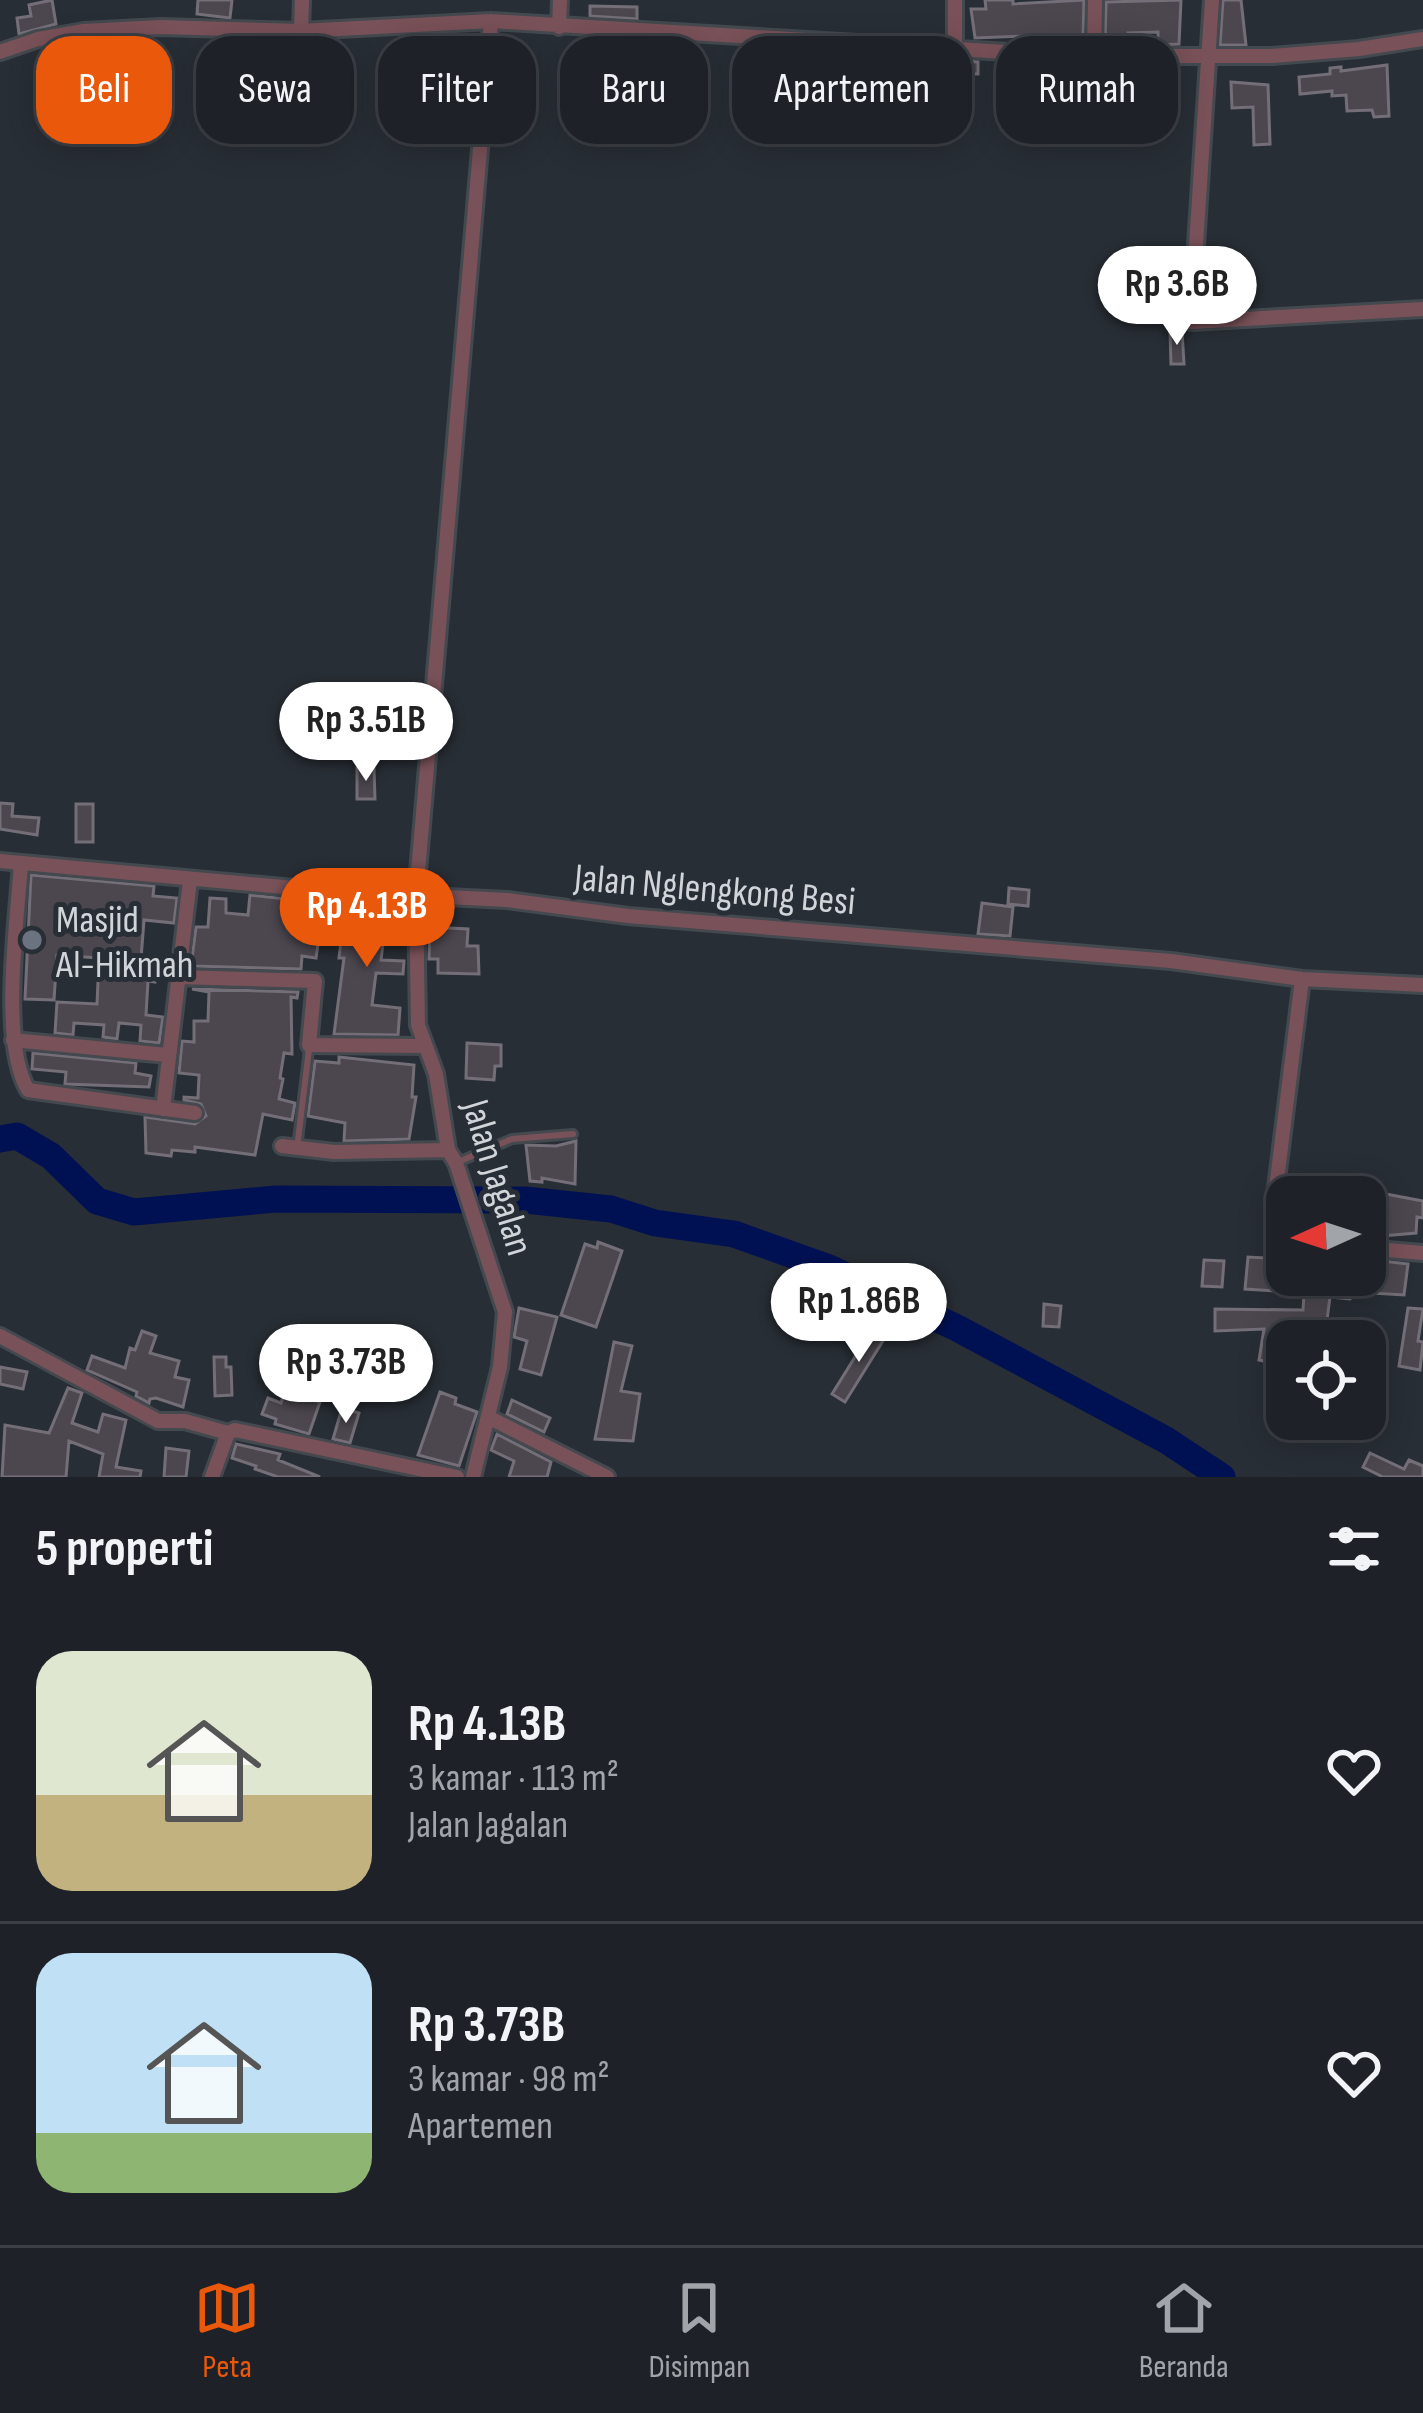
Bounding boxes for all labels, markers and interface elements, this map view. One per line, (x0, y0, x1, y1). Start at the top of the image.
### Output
chip: Beli (36, 36, 172, 144)
chip: Sewa (196, 36, 354, 144)
chip: Filter (378, 36, 536, 144)
chip: Baru (560, 36, 708, 144)
chip: Apartemen (732, 36, 972, 144)
chip: Rumah (996, 36, 1178, 144)
pin: Rp 3.6B (1066, 246, 1288, 348)
text: Rp 3.6B (1125, 261, 1229, 308)
pin: Rp 3.51B (242, 682, 490, 784)
text: Rp 3.51B (306, 697, 426, 744)
street label: Jalan Nglengkong Besi (571, 855, 857, 926)
pin: Rp 4.13B (243, 868, 491, 970)
text: Rp 4.13B (307, 883, 427, 930)
place label: Masjid Al-Hikmah (55, 897, 194, 989)
marker: Masjid Al-Hikmah (19, 927, 45, 953)
street label: Jalan Jagalan (450, 1093, 543, 1261)
north arrow (1266, 1176, 1386, 1296)
map controls (1266, 1176, 1386, 1440)
pin: Rp 1.86B (735, 1263, 983, 1365)
text: Rp 1.86B (798, 1278, 920, 1325)
button: locate (1266, 1320, 1386, 1440)
pin: Rp 3.73B (222, 1324, 470, 1426)
text: Rp 3.73B (286, 1339, 406, 1386)
icon: filters (1321, 1516, 1387, 1582)
text: 5 properti (36, 1519, 213, 1580)
text: Rp 4.13B (408, 1694, 566, 1755)
icon: home (132, 1699, 276, 1843)
icon: heart (1321, 1738, 1387, 1804)
text: 3 kamar · 113 m² (408, 1755, 619, 1802)
text: Jalan Jagalan (408, 1802, 568, 1849)
text: Rp 3.73B (408, 1995, 565, 2056)
icon: home (132, 2001, 276, 2145)
icon: heart (1321, 2040, 1387, 2106)
text: 3 kamar · 98 m² (408, 2056, 610, 2103)
text: Apartemen (408, 2103, 553, 2150)
tab: Peta (194, 2275, 260, 2387)
tab: Disimpan (648, 2275, 750, 2387)
tab: Beranda (1139, 2275, 1229, 2387)

